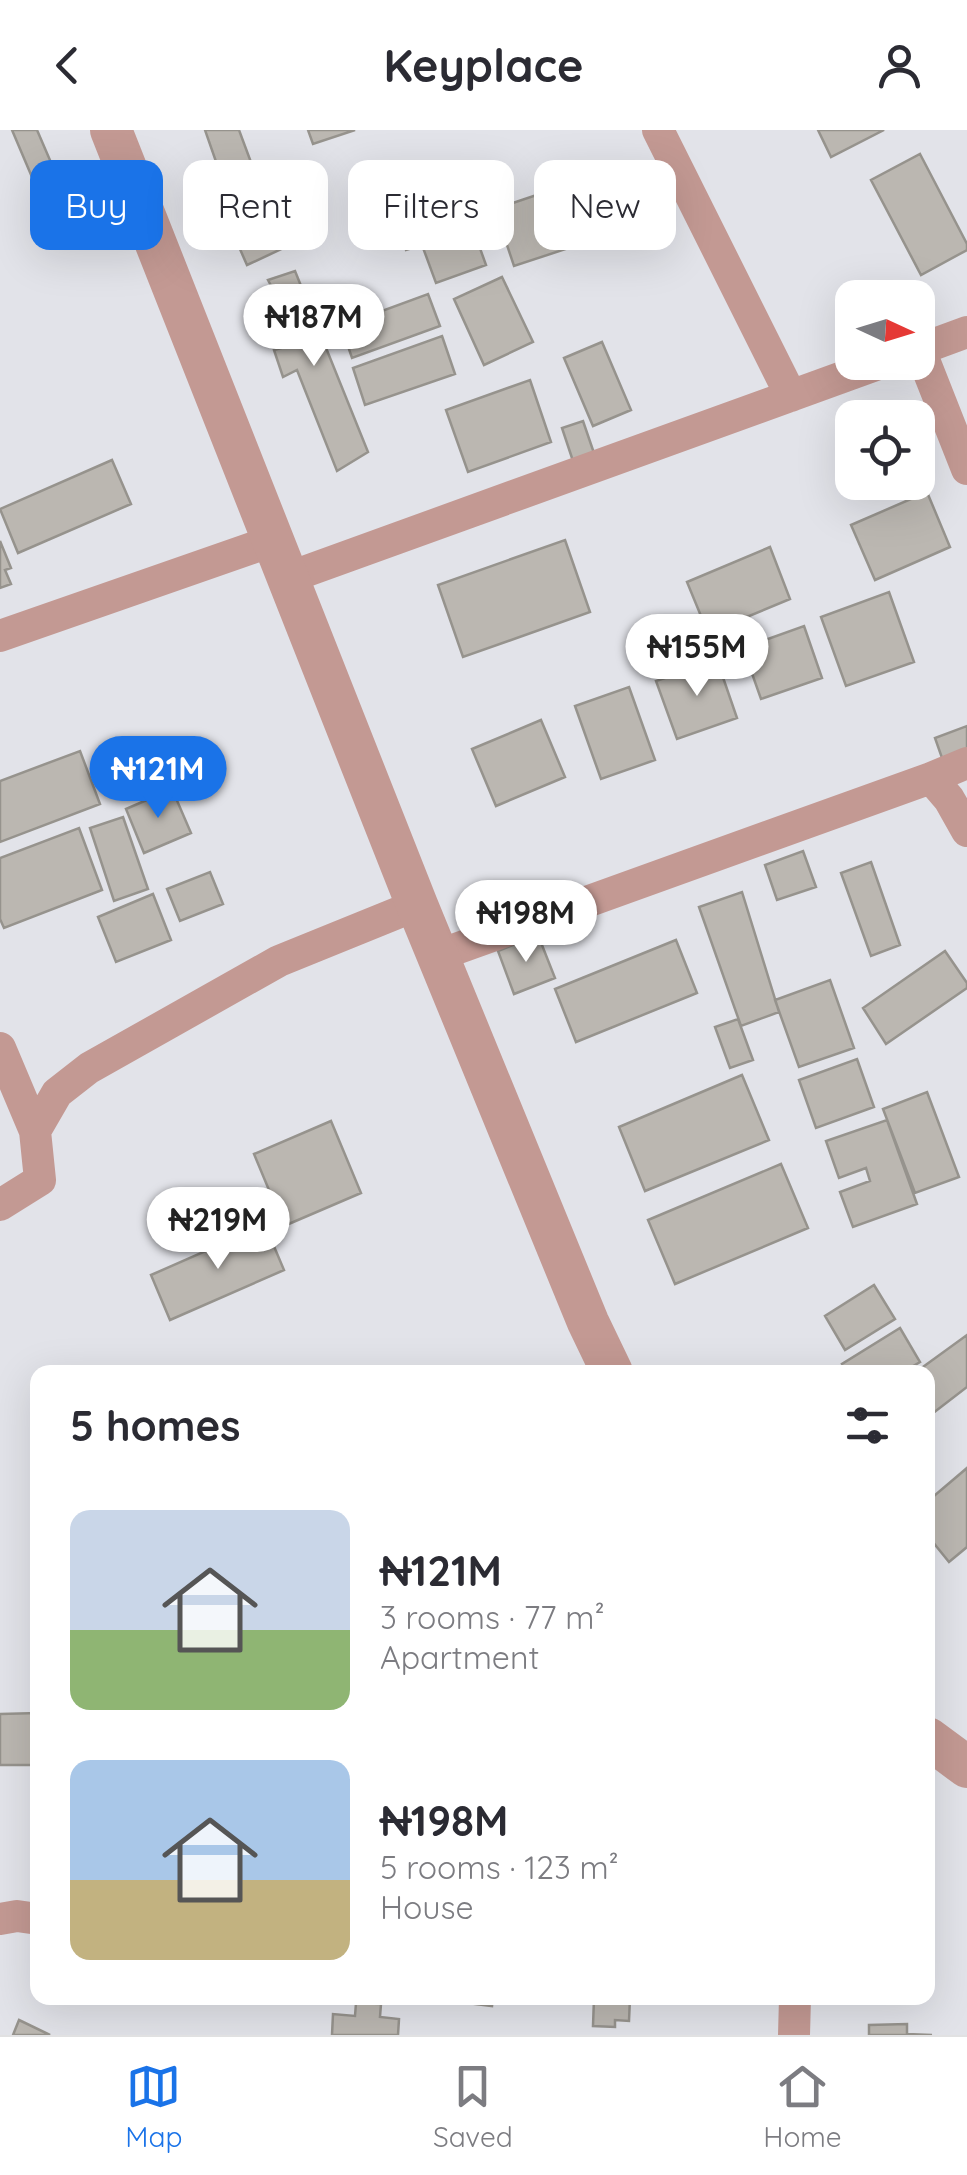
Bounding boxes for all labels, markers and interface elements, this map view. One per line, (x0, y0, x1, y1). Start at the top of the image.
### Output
text: Keyplace (384, 37, 583, 93)
icon: back (40, 38, 95, 93)
icon: person (872, 38, 927, 93)
chip: Buy (30, 160, 163, 250)
chip: Rent (183, 160, 328, 250)
chip: Filters (348, 160, 514, 250)
chip: New (534, 160, 676, 250)
north arrow (835, 280, 935, 380)
map controls (835, 280, 935, 500)
pin: ₦187M (244, 284, 384, 369)
text: ₦187M (265, 296, 363, 336)
button: locate (835, 400, 935, 500)
pin: ₦155M (627, 614, 767, 699)
text: ₦155M (647, 626, 747, 666)
pin: ₦121M (88, 736, 228, 821)
text: ₦121M (112, 748, 204, 788)
pin: ₦198M (456, 880, 596, 965)
text: ₦198M (477, 892, 575, 932)
pin: ₦219M (148, 1187, 288, 1272)
text: ₦219M (169, 1199, 267, 1239)
icon: filters (840, 1398, 895, 1453)
text: 5 homes (70, 1399, 241, 1452)
text: ₦121M (380, 1544, 502, 1597)
icon: home (150, 1550, 270, 1670)
text: 3 rooms · 77 m² (380, 1597, 605, 1637)
text: Apartment (380, 1637, 539, 1677)
text: ₦198M (380, 1794, 508, 1847)
icon: home (150, 1800, 270, 1920)
text: 5 rooms · 123 m² (380, 1847, 619, 1887)
text: House (380, 1887, 474, 1927)
tab: Map (125, 2059, 182, 2154)
tab: Saved (433, 2059, 513, 2154)
tab: Home (763, 2059, 842, 2154)

